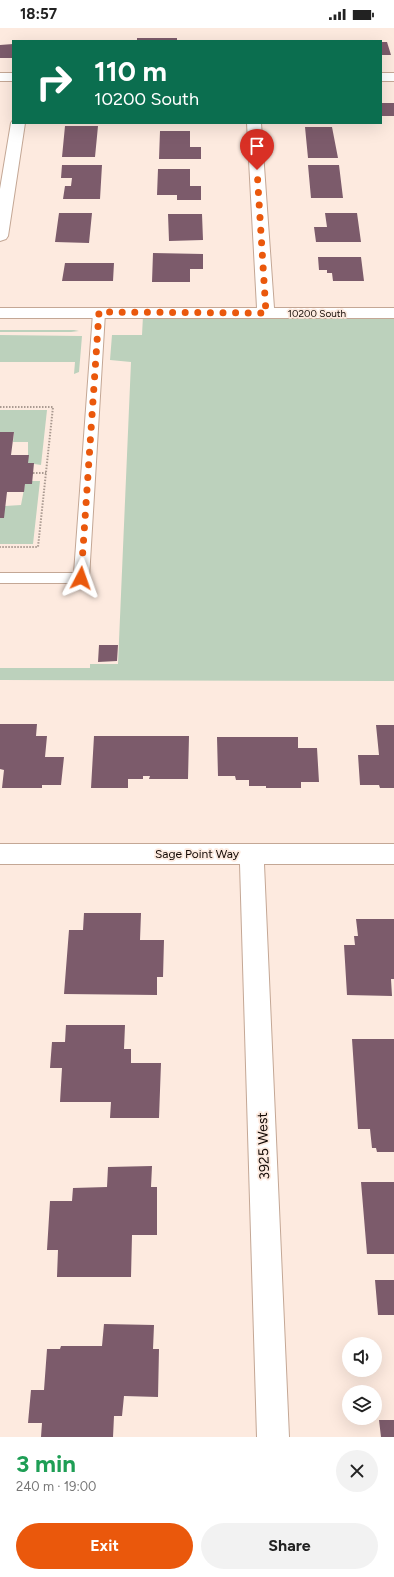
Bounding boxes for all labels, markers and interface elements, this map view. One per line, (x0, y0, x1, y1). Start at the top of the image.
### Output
text: 18:57 (20, 5, 57, 23)
text: 110 m (94, 54, 167, 88)
icon: right (28, 56, 80, 108)
text: 10200 South (94, 88, 199, 110)
pin (240, 129, 274, 170)
icon: arrive (246, 135, 268, 157)
street label: 10200 South (288, 307, 347, 320)
position arrow (60, 557, 102, 599)
street label: Sage Point Way (155, 847, 240, 861)
street label: 3925 West (254, 1112, 273, 1180)
map controls (342, 1337, 382, 1425)
button: sound (342, 1337, 382, 1377)
button: layers (342, 1385, 382, 1425)
text: 3 min (16, 1449, 76, 1478)
button: close (336, 1450, 378, 1492)
text: 240 m · 19:00 (16, 1479, 96, 1494)
button: Exit (16, 1523, 193, 1569)
button: Share (201, 1523, 378, 1569)

